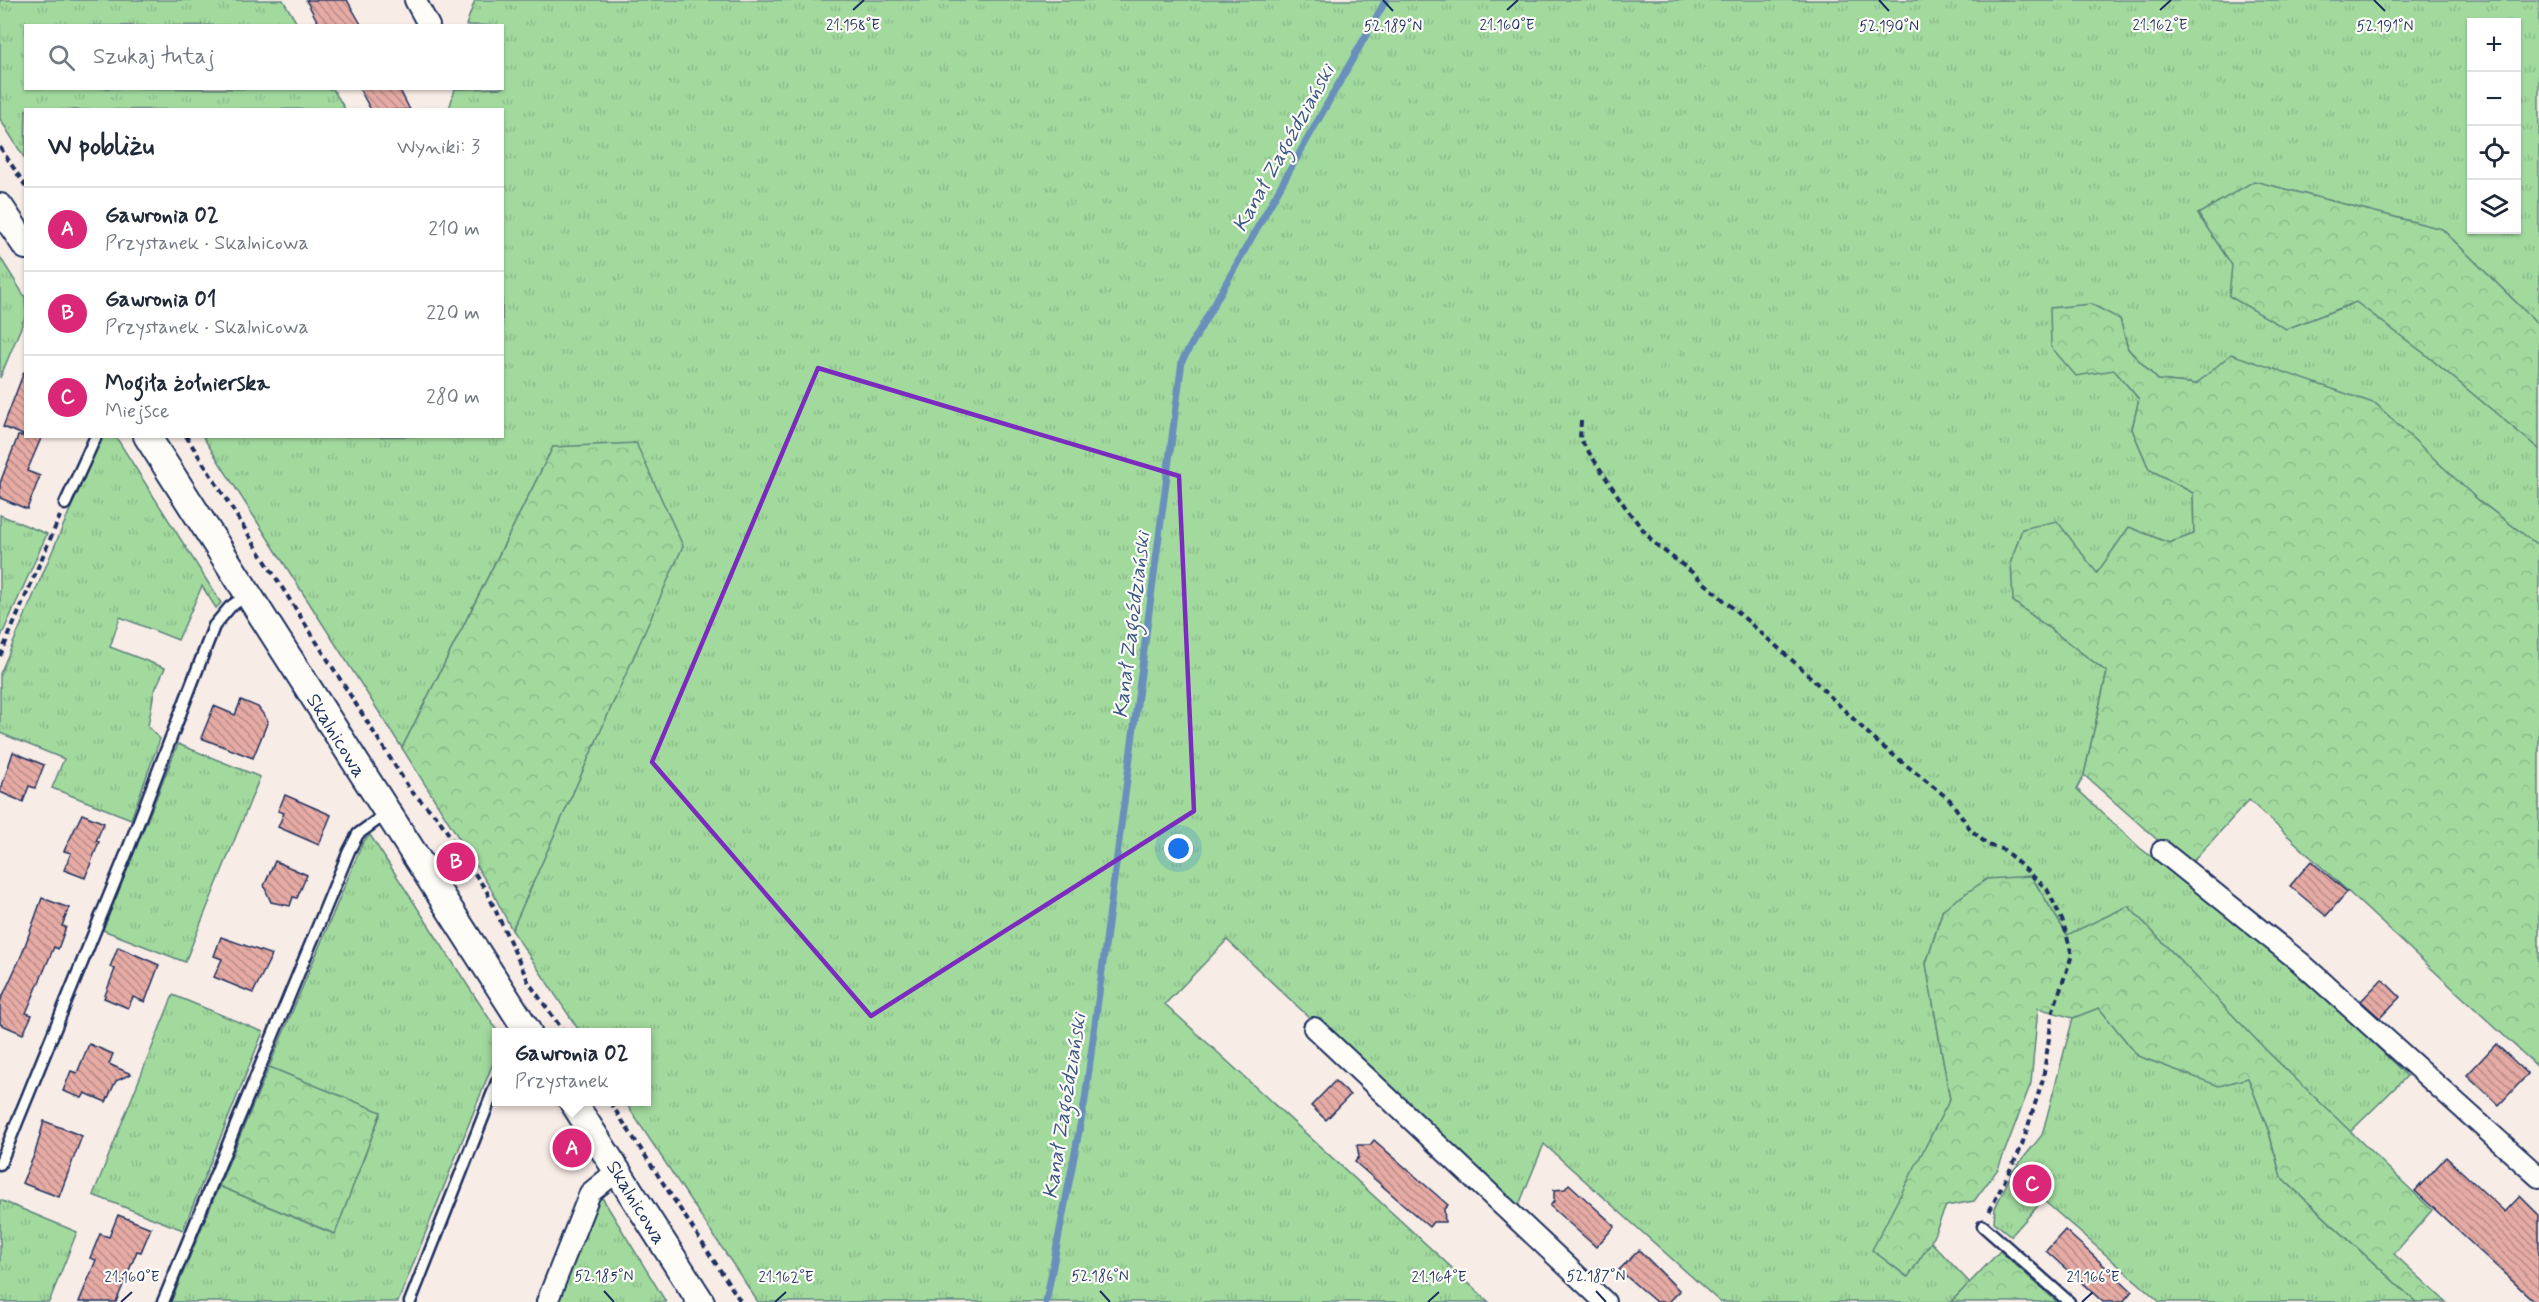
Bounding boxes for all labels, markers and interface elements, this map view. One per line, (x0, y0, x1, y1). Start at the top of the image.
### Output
text: 21.158°E (826, 16, 880, 36)
text: 21.160°E (1479, 16, 1535, 36)
text: 21.162°E (2132, 16, 2188, 36)
text: 52.189°N (1364, 17, 1422, 37)
text: 52.190°N (1859, 17, 1919, 37)
text: 52.191°N (2357, 17, 2414, 37)
map controls (2467, 18, 2521, 234)
button: + (2467, 18, 2521, 72)
search box (24, 24, 504, 90)
icon: search (45, 41, 78, 74)
text: Szukaj tutaj (93, 43, 215, 71)
water label: Kanał Zagoździański (1226, 58, 1344, 238)
button: − (2467, 72, 2521, 126)
button: locate (2467, 126, 2521, 180)
text: W pobliżu (48, 130, 154, 164)
text: Wyniki: 3 (397, 134, 480, 161)
button: layers (2467, 180, 2521, 234)
text: Gawronia 02 (105, 202, 219, 230)
text: A (61, 216, 74, 243)
text: 210 m (428, 216, 480, 243)
text: Przystanek · Skalnicowa (105, 230, 309, 257)
text: Gawronia 01 (105, 286, 216, 314)
text: B (61, 300, 74, 327)
text: 220 m (426, 300, 480, 327)
text: Przystanek · Skalnicowa (105, 314, 309, 341)
text: Mogiła żołnierska (105, 370, 270, 398)
text: C (60, 384, 75, 411)
text: 280 m (426, 384, 480, 411)
text: Miejsce (105, 398, 169, 425)
water label: Kanał Zagoździański (1107, 528, 1160, 720)
street label: Skalnicowa (299, 689, 372, 783)
your location (1164, 834, 1193, 863)
pin: B (436, 840, 476, 884)
water label: Kanał Zagoździański (1037, 1009, 1096, 1201)
popup (492, 1028, 651, 1106)
text: Gawronia 02 (515, 1040, 628, 1068)
text: Przystanek (515, 1068, 609, 1095)
pin: A (552, 1126, 592, 1170)
street label: Skalnicowa (599, 1156, 672, 1250)
pin: C (2012, 1162, 2052, 1206)
text: 52.185°N (575, 1267, 633, 1287)
text: 52.186°N (1071, 1267, 1129, 1287)
text: 52.187°N (1567, 1267, 1625, 1287)
text: 21.160°E (104, 1268, 160, 1288)
text: 21.162°E (758, 1268, 814, 1288)
text: 21.164°E (1412, 1268, 1467, 1288)
text: 21.166°E (2066, 1268, 2120, 1288)

